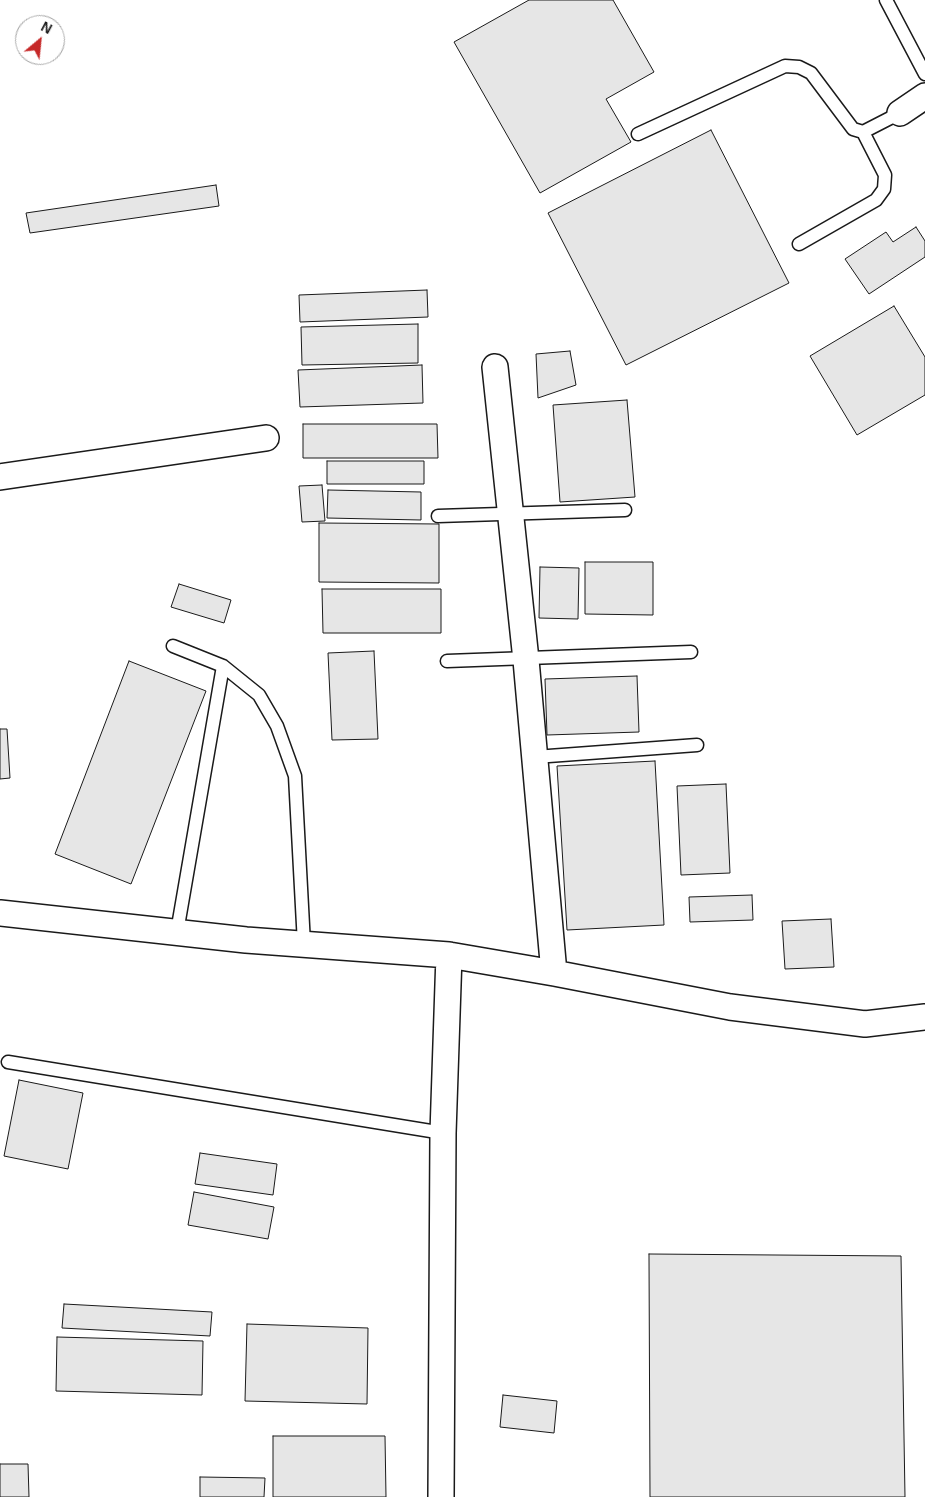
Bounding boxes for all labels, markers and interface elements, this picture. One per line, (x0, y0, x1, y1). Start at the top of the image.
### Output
north arrow (15, 15, 65, 65)
text: N (38, 18, 55, 37)

